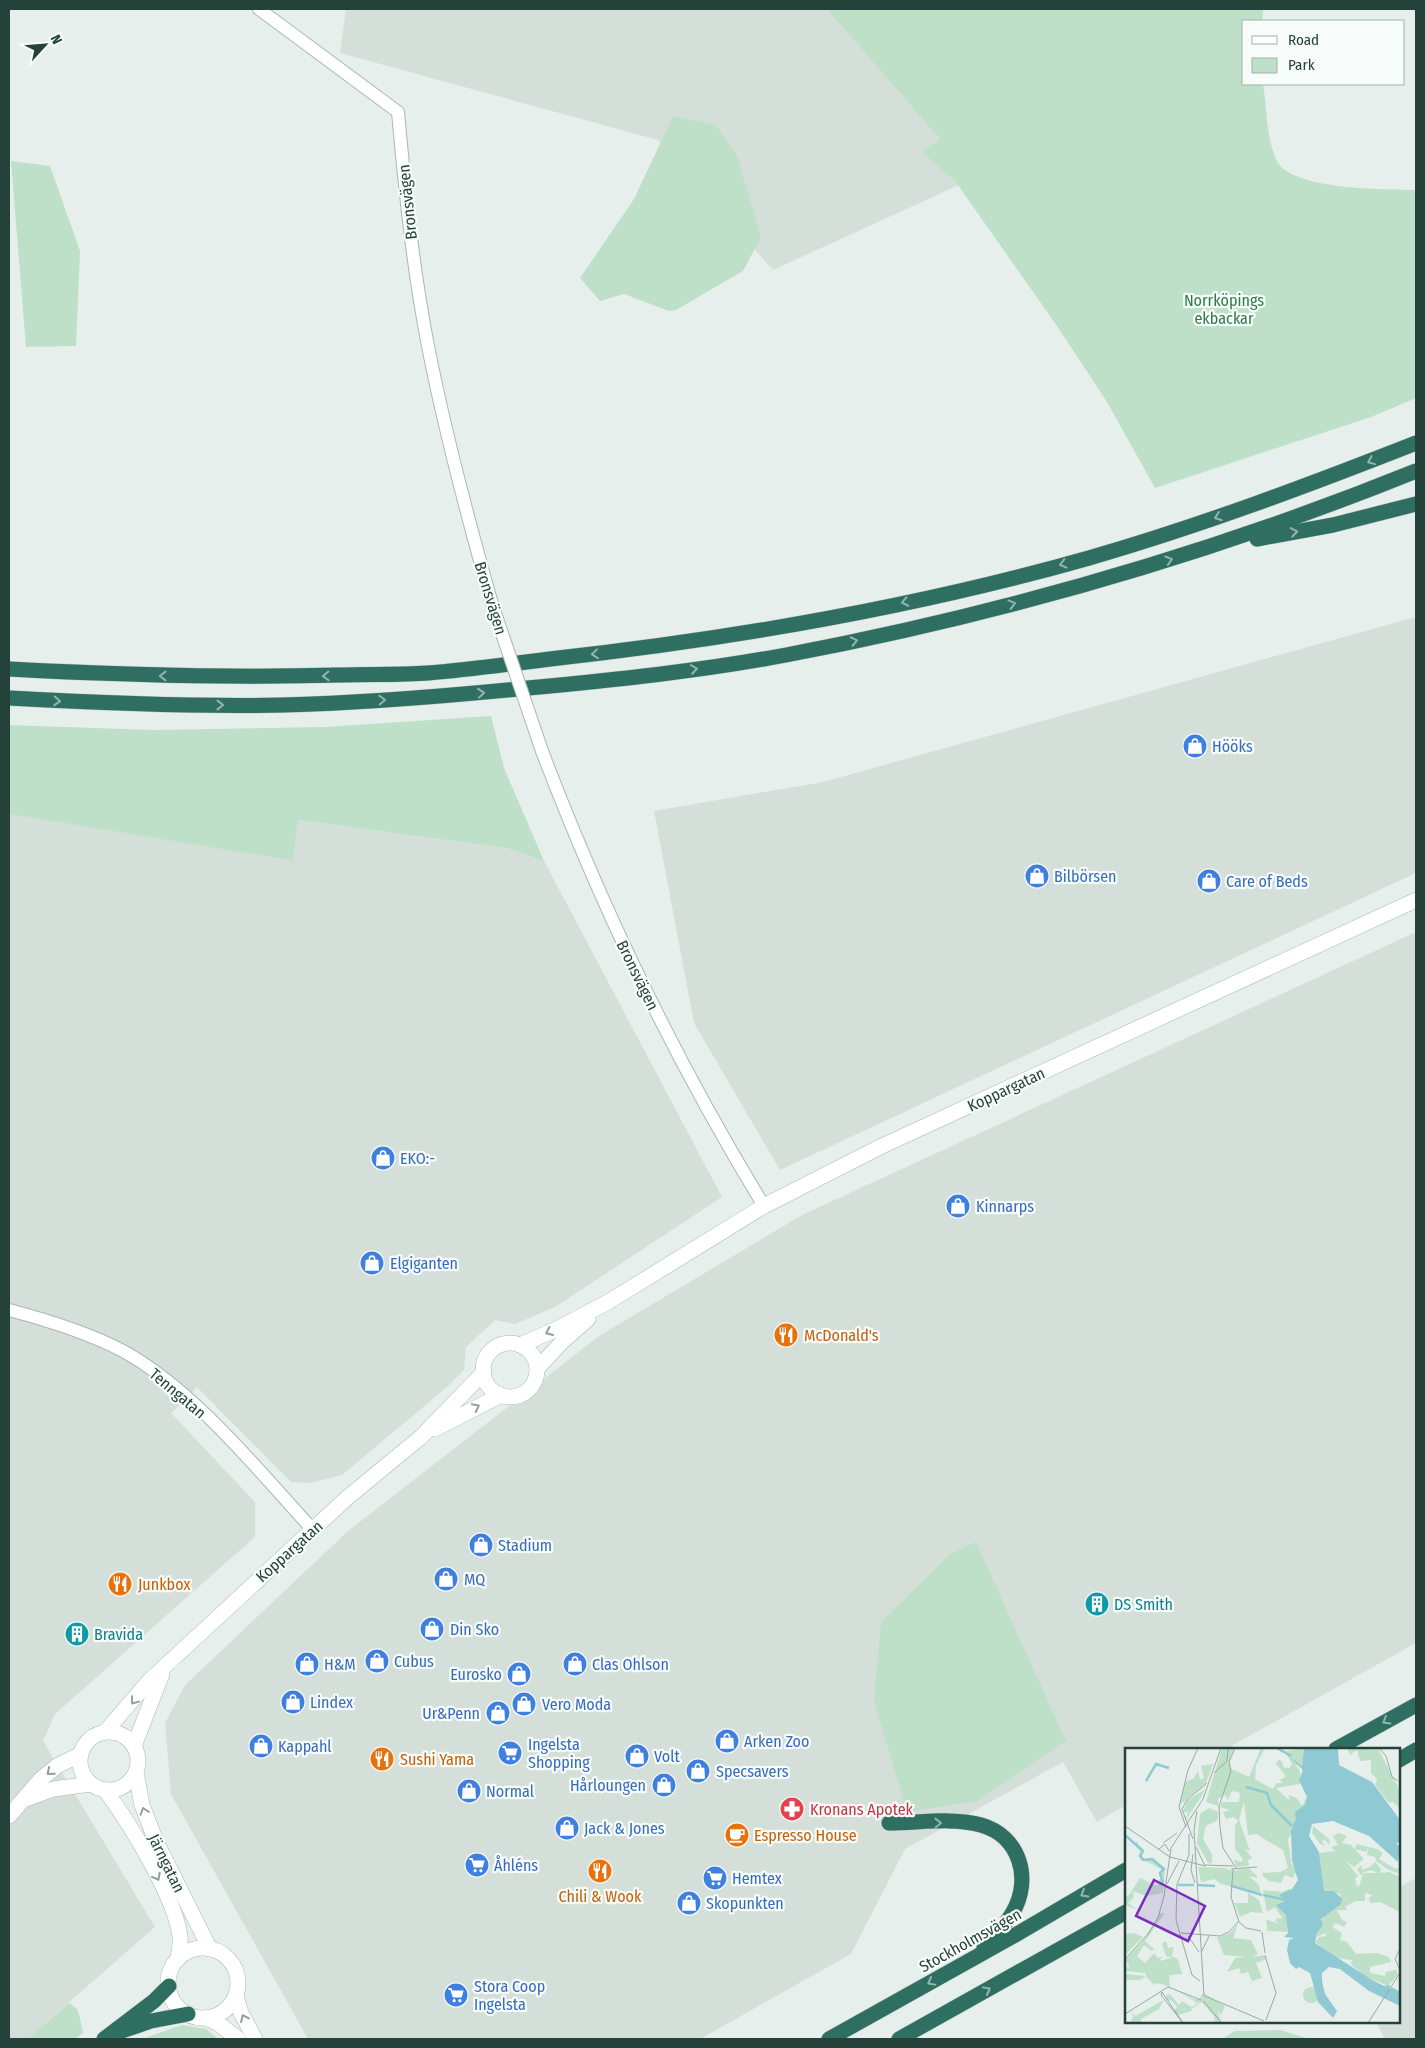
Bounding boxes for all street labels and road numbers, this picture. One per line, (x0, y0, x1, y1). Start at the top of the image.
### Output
street label: Bronsvägen (394, 163, 421, 240)
street label: Bronsvägen (470, 559, 511, 637)
street label: Bronsvägen (612, 937, 663, 1013)
street label: Koppargatan (964, 1063, 1048, 1116)
street label: Tenngatan (146, 1364, 210, 1422)
street label: Koppargatan (252, 1516, 327, 1586)
street label: Järngatan (144, 1831, 189, 1896)
street label: Stockholmsvägen (916, 1905, 1025, 1976)

